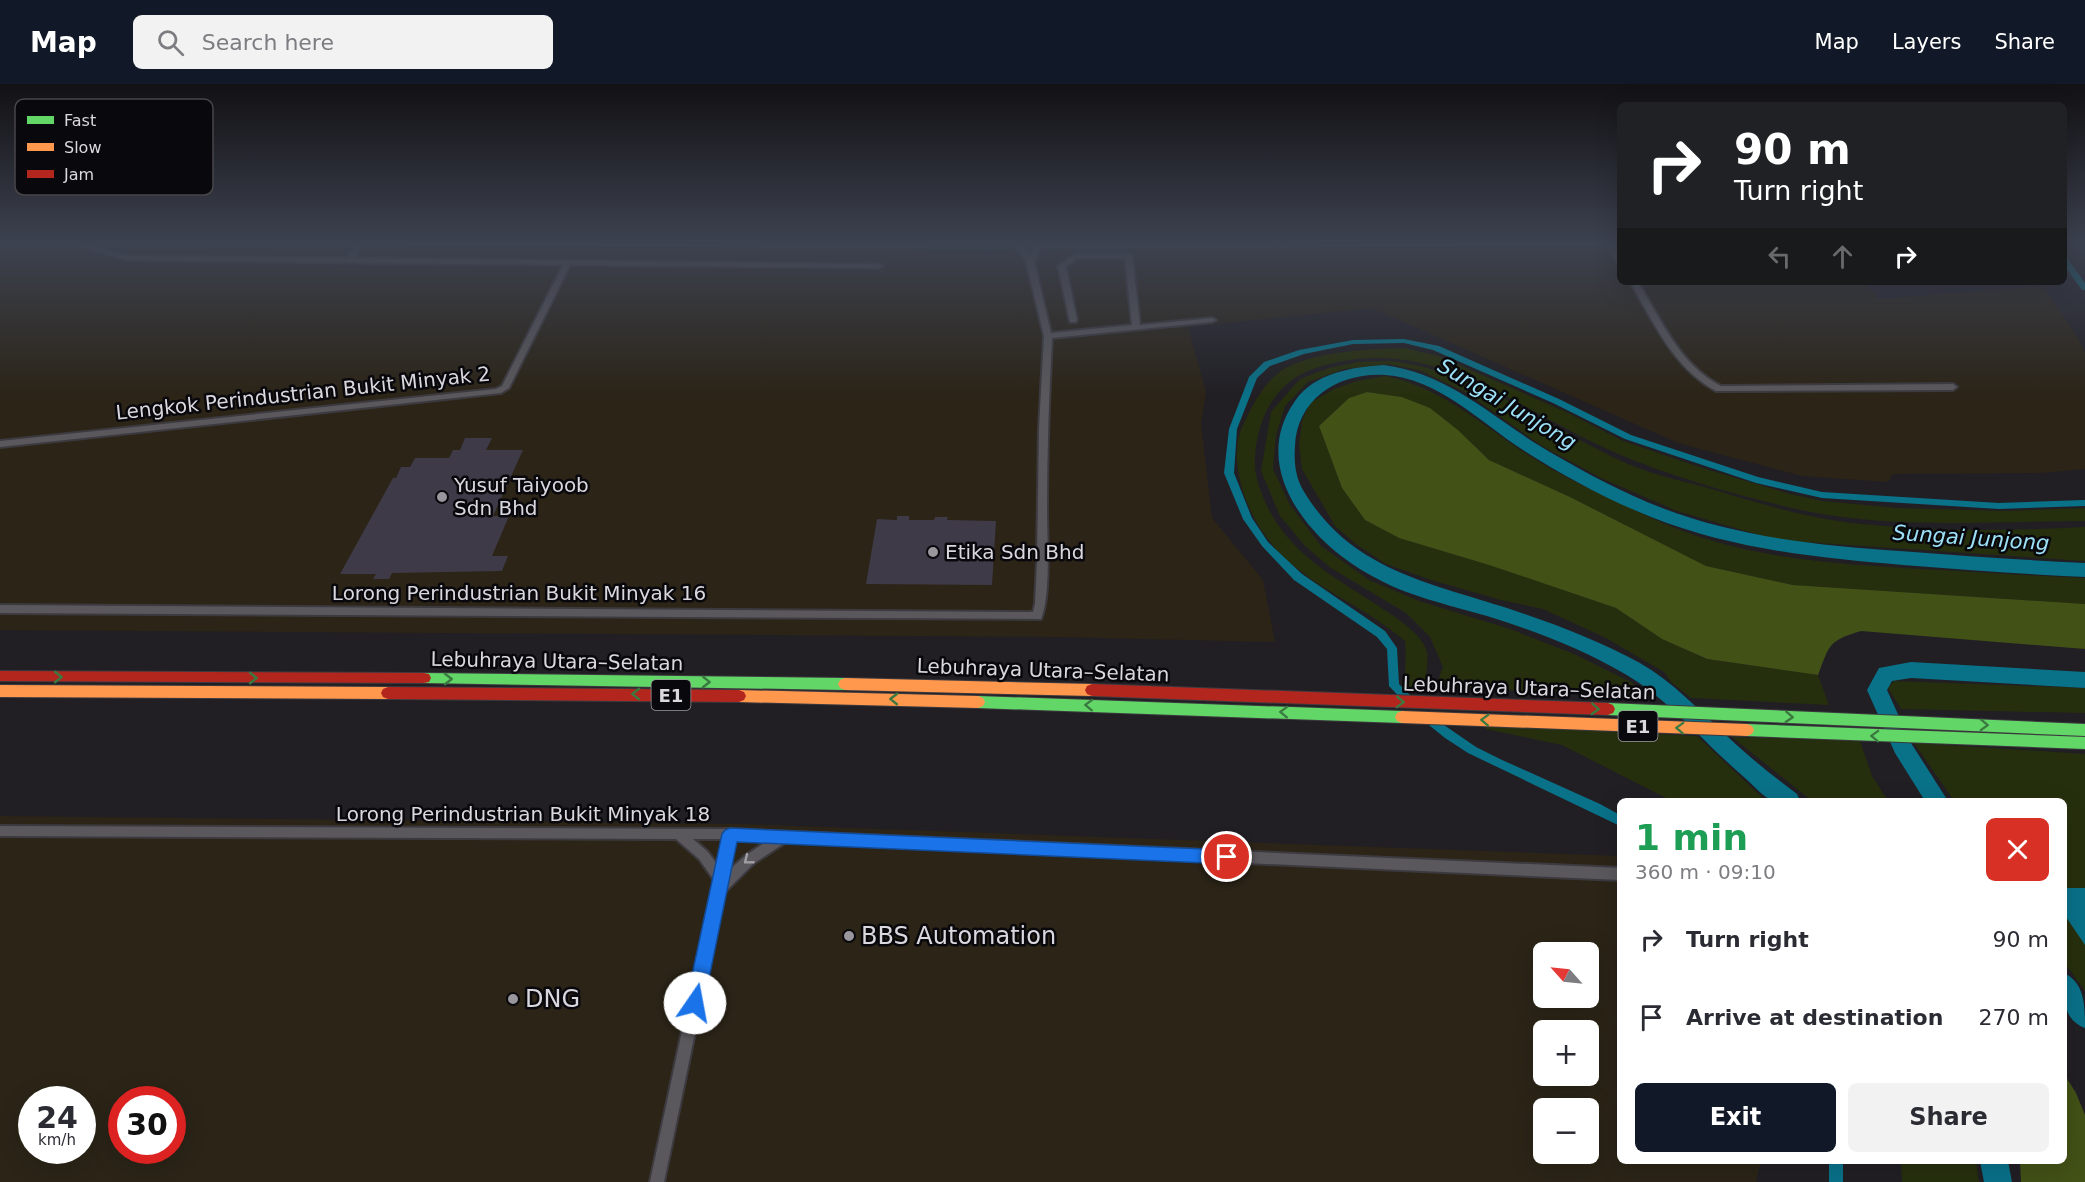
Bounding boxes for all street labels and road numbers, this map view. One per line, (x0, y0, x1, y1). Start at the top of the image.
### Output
street label: Lengkok Perindustrian Bukit Minyak 2 (115, 361, 491, 425)
street label: Lorong Perindustrian Bukit Minyak 16 (332, 581, 706, 605)
street label: Lebuhraya Utara–Selatan (430, 647, 684, 675)
street label: Lebuhraya Utara–Selatan (916, 654, 1170, 686)
street label: Lebuhraya Utara–Selatan (1402, 672, 1656, 704)
road number: E1 (652, 680, 690, 710)
road number: E1 (1618, 711, 1658, 741)
street label: Lorong Perindustrian Bukit Minyak 18 (336, 802, 710, 826)

